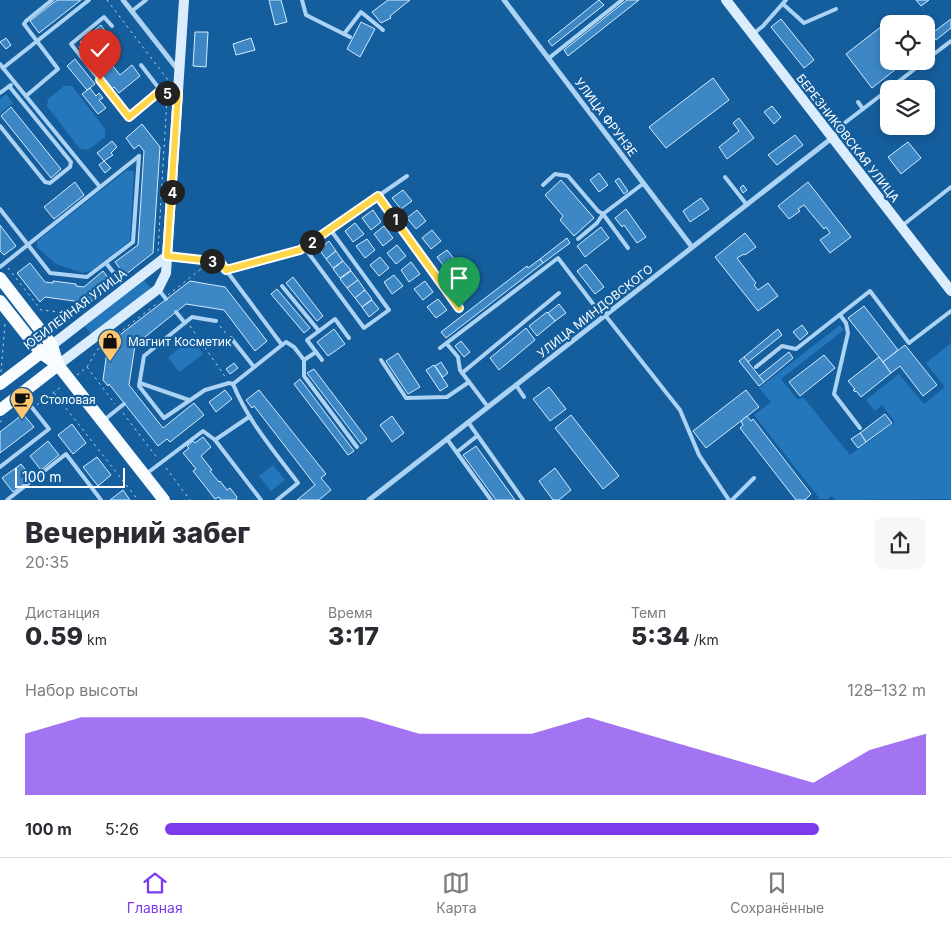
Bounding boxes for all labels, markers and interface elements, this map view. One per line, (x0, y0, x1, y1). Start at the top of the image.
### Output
map controls (880, 15, 935, 135)
button: locate (880, 15, 935, 70)
pin (79, 29, 121, 80)
icon: check (86, 36, 114, 64)
street label: БЕРЕЗНИКОВСКАЯ УЛИЦА (793, 71, 903, 205)
street label: УЛИЦА ФРУНЗЕ (572, 75, 640, 159)
pin: 5 (154, 80, 180, 106)
button: layers (880, 80, 935, 135)
text: 5 (163, 85, 172, 102)
pin: 4 (160, 180, 184, 204)
text: 4 (168, 184, 177, 201)
pin: 1 (382, 206, 408, 232)
text: 1 (392, 211, 399, 228)
pin: 2 (300, 230, 324, 254)
text: 2 (308, 234, 317, 251)
pin: 3 (200, 248, 224, 274)
text: 3 (208, 253, 217, 270)
pin (438, 257, 480, 308)
street label: УЛИЦА МИНДОВСКОГО (534, 261, 656, 361)
icon: arrive (445, 264, 473, 292)
street label: ЮБИЛЕЙНАЯ УЛИЦА (21, 265, 129, 353)
shop icon: Магнит Косметик (97, 328, 123, 362)
place label: Магнит Косметик (128, 334, 232, 349)
cafe icon: Столовая (9, 386, 35, 420)
place label: Столовая (40, 392, 96, 407)
scale bar (15, 464, 125, 488)
text: 100 m (22, 468, 62, 485)
text: Вечерний забег (25, 516, 250, 550)
button: share (874, 517, 926, 569)
text: 20:35 (25, 552, 69, 572)
text: Дистанция (25, 604, 100, 621)
text: Время (328, 604, 372, 621)
text: Темп (631, 604, 666, 621)
text: 0.59 (25, 621, 83, 651)
text: 3:17 (328, 621, 379, 651)
text: 5:34 (631, 621, 690, 651)
text: km (83, 631, 107, 648)
text: /km (690, 631, 719, 648)
text: Набор высоты (25, 680, 138, 700)
text: 128–132 m (847, 680, 926, 700)
text: 100 m (25, 819, 72, 839)
text: 5:26 (105, 819, 139, 839)
tab: Главная (127, 869, 183, 916)
tab: Карта (436, 869, 477, 916)
tab: Сохранённые (730, 869, 824, 916)

